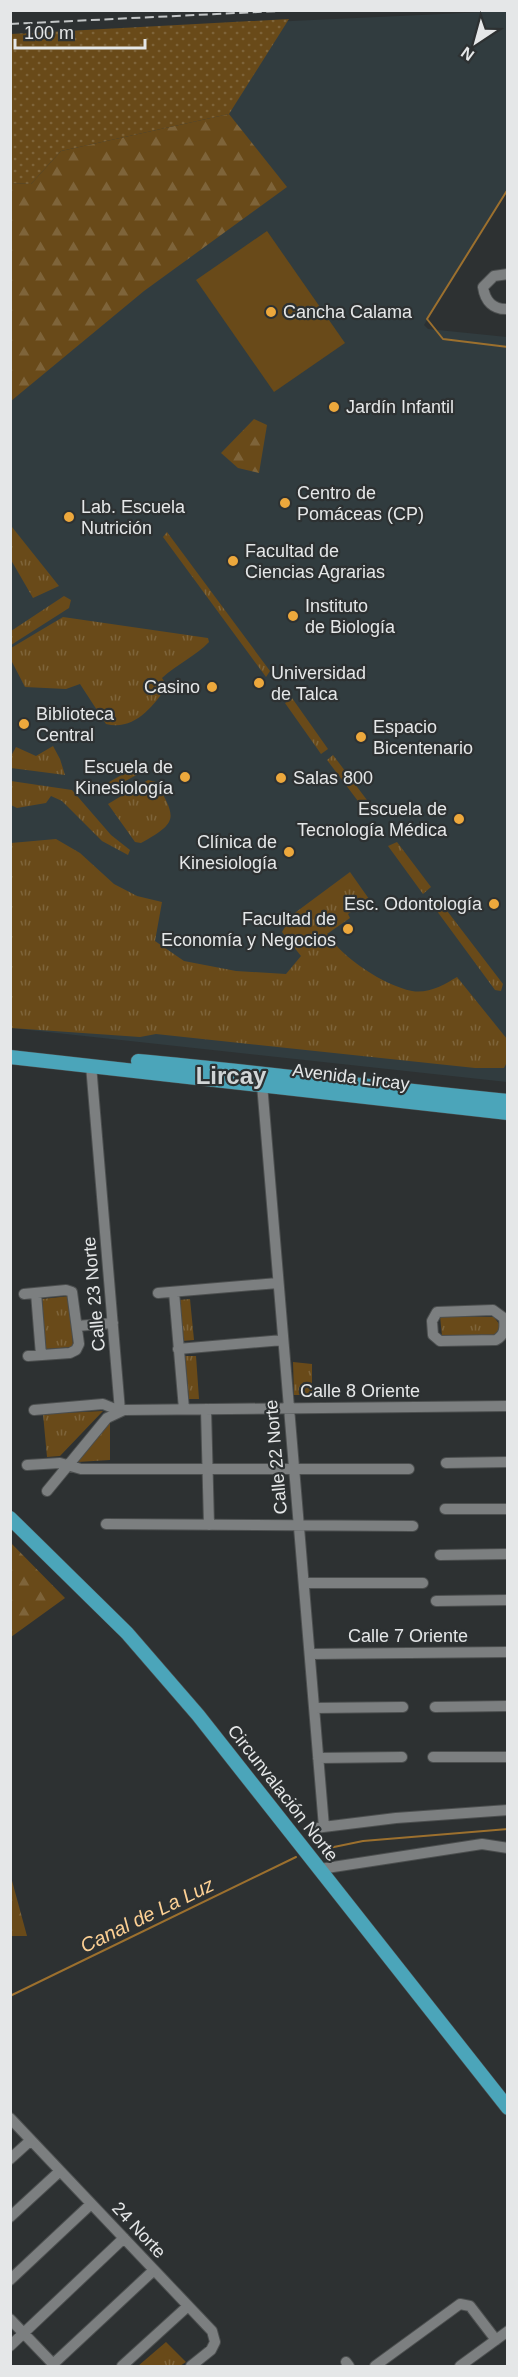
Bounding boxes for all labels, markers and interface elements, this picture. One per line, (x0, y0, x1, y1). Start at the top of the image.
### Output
scale bar (15, 12, 146, 50)
north arrow (446, 12, 506, 72)
text: 100 m (24, 23, 74, 43)
text: N (458, 43, 477, 64)
place label: Cancha Calama (283, 302, 413, 322)
marker: Cancha Calama (264, 305, 278, 319)
place label: Jardín Infantil (346, 397, 454, 417)
marker: Jardín Infantil (327, 400, 341, 414)
place label: Centro de Pomáceas (CP) (297, 483, 424, 524)
marker: Centro de Pomáceas (CP) (278, 496, 292, 510)
place label: Lab. Escuela Nutrición (81, 497, 186, 538)
marker: Lab. Escuela Nutrición (62, 510, 76, 524)
place label: Facultad de Ciencias Agrarias (245, 541, 385, 582)
marker: Facultad de Ciencias Agrarias (226, 554, 240, 568)
place label: Instituto de Biología (305, 596, 396, 637)
marker: Instituto de Biología (286, 609, 300, 623)
place label: Universidad de Talca (271, 663, 366, 704)
marker: Universidad de Talca (252, 676, 266, 690)
place label: Casino (144, 677, 200, 697)
marker: Casino (205, 680, 219, 694)
place label: Biblioteca Central (36, 704, 115, 745)
marker: Biblioteca Central (17, 717, 31, 731)
place label: Espacio Bicentenario (373, 717, 473, 758)
marker: Espacio Bicentenario (354, 730, 368, 744)
place label: Escuela de Kinesiología (75, 757, 174, 798)
place label: Salas 800 (293, 768, 373, 788)
marker: Escuela de Kinesiología (178, 770, 192, 784)
marker: Salas 800 (274, 771, 288, 785)
place label: Escuela de Tecnología Médica (297, 799, 448, 840)
marker: Escuela de Tecnología Médica (452, 812, 466, 826)
place label: Clínica de Kinesiología (179, 832, 278, 873)
marker: Clínica de Kinesiología (282, 845, 296, 859)
place label: Esc. Odontología (344, 894, 483, 914)
marker: Esc. Odontología (487, 897, 501, 911)
place label: Facultad de Economía y Negocios (161, 909, 336, 950)
marker: Facultad de Economía y Negocios (341, 922, 355, 936)
street label: Avenida Lircay (291, 1060, 411, 1094)
district label: Lircay (196, 1062, 267, 1089)
street label: Calle 23 Norte (79, 1236, 109, 1352)
street label: Calle 8 Oriente (300, 1381, 420, 1401)
street label: Calle 22 Norte (261, 1399, 291, 1515)
street label: Calle 7 Oriente (348, 1626, 468, 1646)
street label: Circunvalación Norte (224, 1721, 342, 1865)
water label: Canal de La Luz (77, 1873, 217, 1957)
street label: 24 Norte (108, 2198, 170, 2262)

